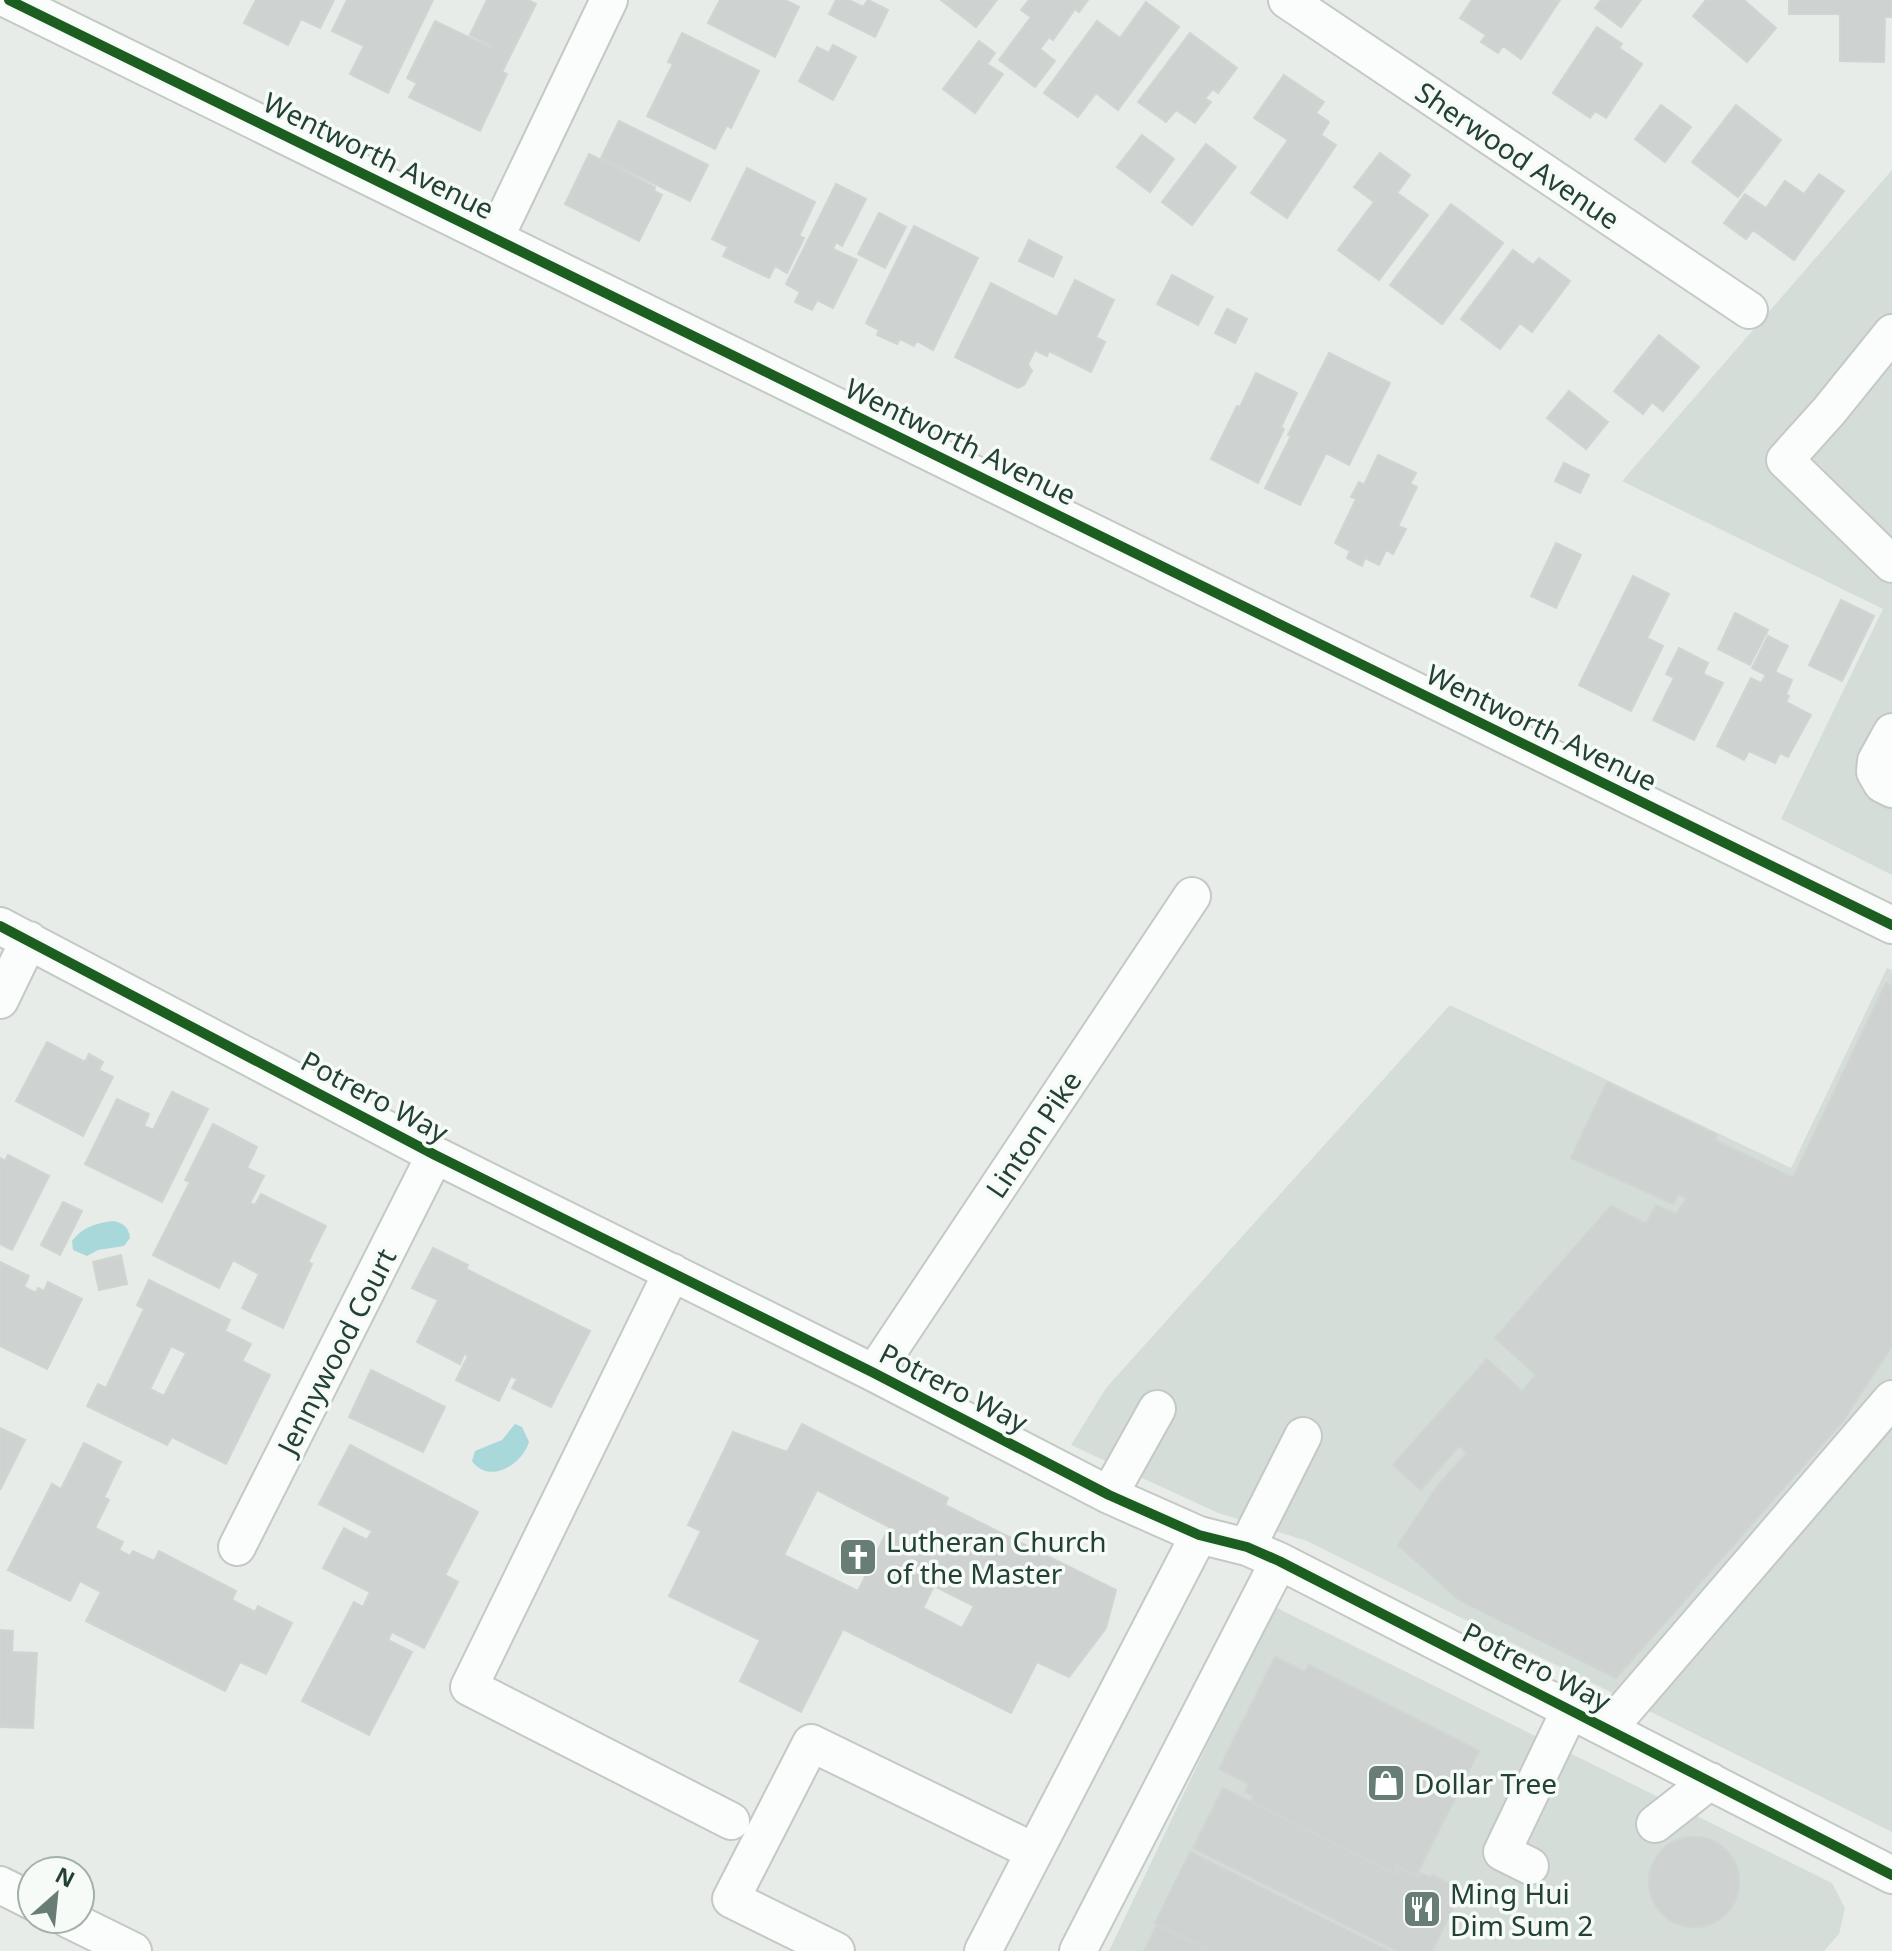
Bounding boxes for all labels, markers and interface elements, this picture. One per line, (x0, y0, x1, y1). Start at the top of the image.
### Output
street label: Sherwood Avenue (1408, 72, 1628, 238)
street label: Wentworth Avenue (257, 83, 501, 227)
street label: Wentworth Avenue (839, 369, 1083, 513)
street label: Wentworth Avenue (1420, 655, 1664, 799)
street label: Potrero Way (295, 1041, 456, 1151)
street label: Linton Pike (976, 1063, 1090, 1205)
street label: Jennywood Court (266, 1242, 404, 1463)
street label: Potrero Way (873, 1333, 1035, 1441)
place label: Lutheran Church of the Master (886, 1522, 1107, 1592)
church icon: Lutheran Church of the Master (837, 1536, 879, 1578)
street label: Potrero Way (1456, 1612, 1618, 1720)
shop icon: Dollar Tree (1365, 1762, 1407, 1804)
place label: Dollar Tree (1414, 1764, 1557, 1802)
north arrow (16, 1855, 96, 1935)
text: N (51, 1859, 80, 1894)
place label: Ming Hui Dim Sum 2 (1450, 1874, 1593, 1944)
restaurant icon: Ming Hui Dim Sum 2 (1401, 1888, 1443, 1930)

